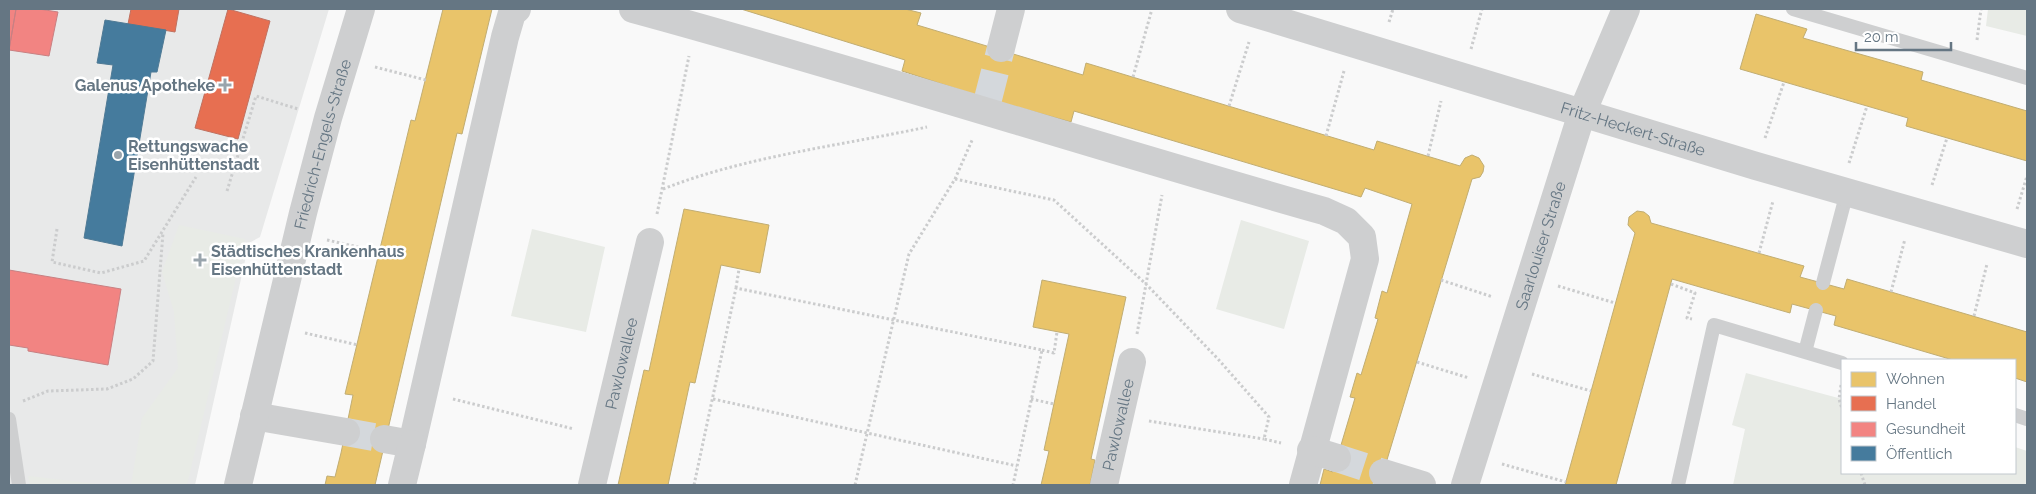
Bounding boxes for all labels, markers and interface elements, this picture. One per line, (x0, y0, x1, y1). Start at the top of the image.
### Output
scale bar (1856, 20, 1951, 52)
text: 20 m (1864, 28, 1899, 46)
street label: Friedrich-Engels-Straße (290, 57, 355, 232)
place label: Galenus Apotheke (75, 76, 215, 95)
marker: Galenus Apotheke (219, 79, 231, 91)
street label: Fritz-Heckert-Straße (1558, 98, 1708, 160)
place label: Rettungswache Eisenhüttenstadt (128, 137, 259, 174)
marker: Rettungswache Eisenhüttenstadt (112, 149, 124, 161)
street label: Saarlouiser Straße (1512, 179, 1570, 312)
place label: Städtisches Krankenhaus Eisenhüttenstadt (211, 242, 405, 279)
marker: Städtisches Krankenhaus Eisenhüttenstadt (193, 253, 207, 267)
street label: Pawlowallee (601, 316, 642, 411)
legend (1841, 359, 2016, 474)
text: Wohnen (1886, 370, 1945, 388)
street label: Pawlowallee (1099, 377, 1138, 473)
text: Handel (1886, 395, 1937, 413)
text: Gesundheit (1886, 420, 1966, 438)
text: Öffentlich (1886, 444, 1953, 463)

